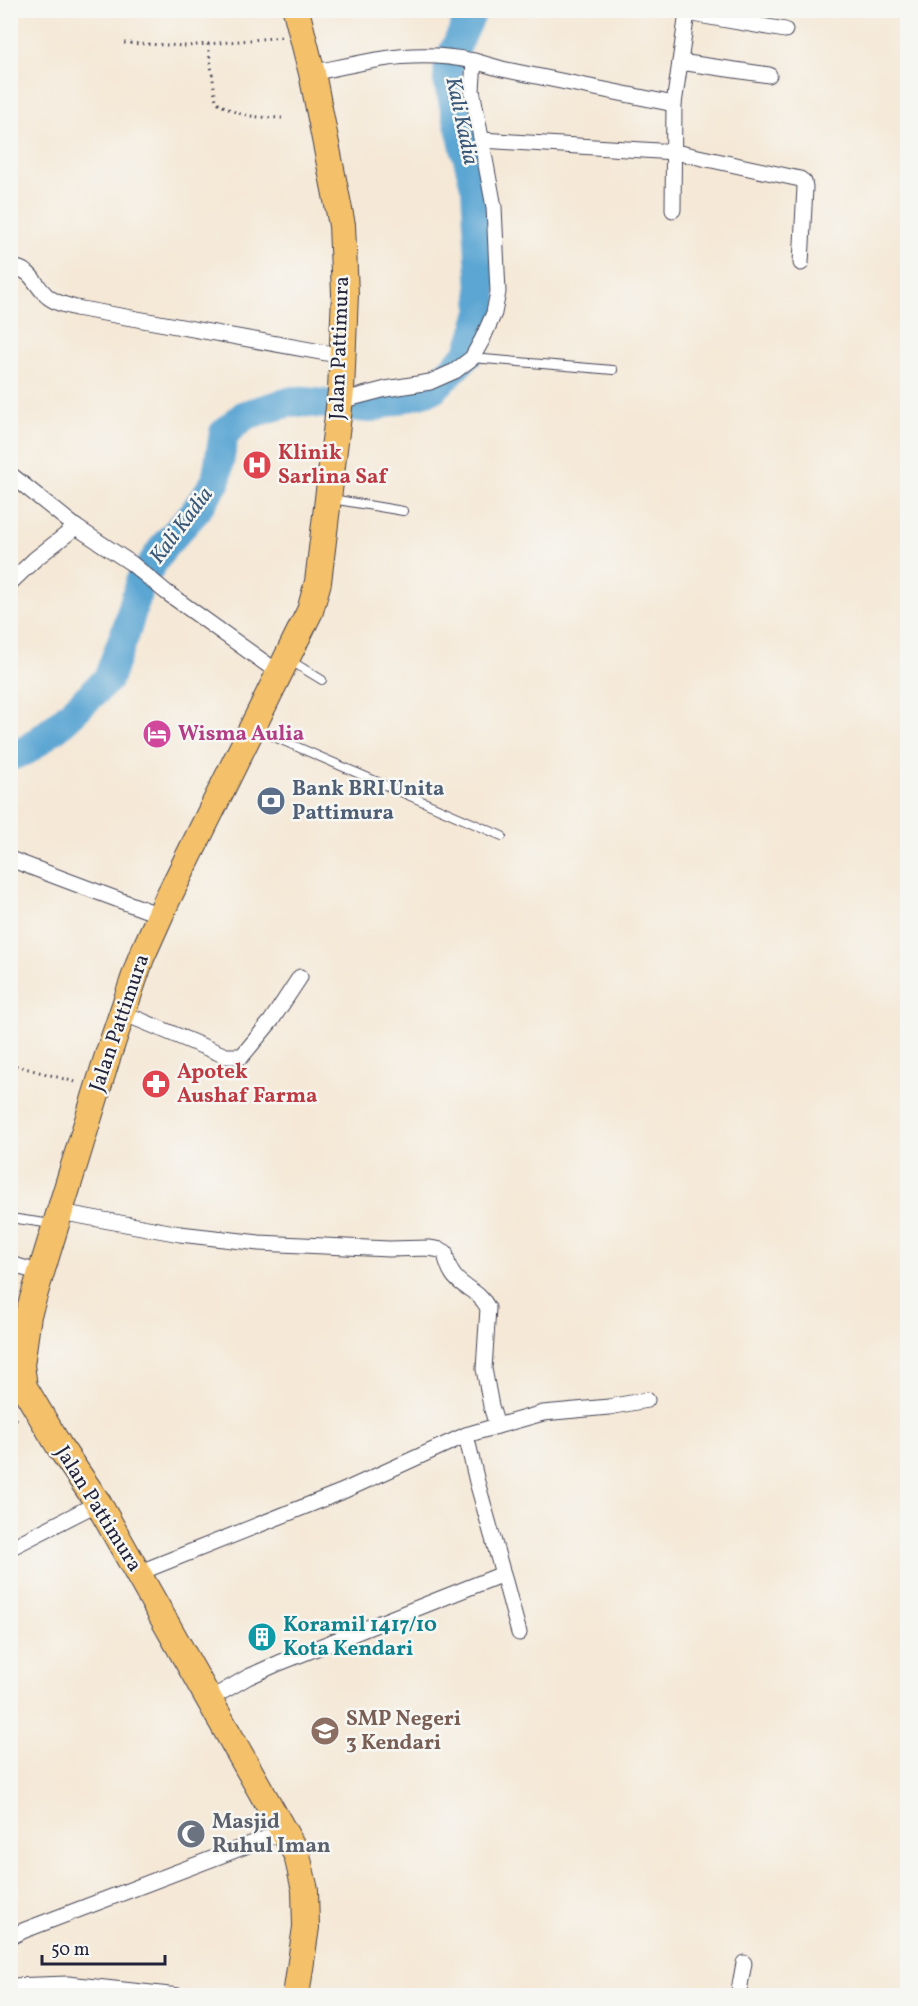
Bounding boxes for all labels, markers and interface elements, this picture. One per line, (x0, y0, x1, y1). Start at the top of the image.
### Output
water label: Kali Kadia (437, 74, 485, 168)
street label: Jalan Pattimura (323, 276, 357, 420)
place label: Klinik Sarlina Saf (278, 439, 388, 492)
hospital icon: Klinik Sarlina Saf (241, 449, 273, 481)
water label: Kali Kadia (143, 481, 221, 571)
hotel icon: Wisma Aulia (141, 718, 173, 750)
place label: Wisma Aulia (178, 720, 304, 749)
place label: Bank BRI Unita Pattimura (292, 775, 444, 828)
bank icon: Bank BRI Unita Pattimura (255, 785, 287, 817)
street label: Jalan Pattimura (83, 950, 157, 1096)
place label: Apotek Aushaf Farma (177, 1058, 318, 1111)
pharmacy icon: Apotek Aushaf Farma (140, 1068, 172, 1100)
street label: Jalan Pattimura (48, 1440, 148, 1578)
place label: Koramil 1417/10 Kota Kendari (283, 1611, 437, 1664)
building icon: Koramil 1417/10 Kota Kendari (246, 1621, 278, 1653)
place label: SMP Negeri 3 Kendari (346, 1705, 461, 1758)
school or university icon: SMP Negeri 3 Kendari (309, 1715, 341, 1747)
place label: Masjid Ruhul Iman (212, 1808, 331, 1861)
mosque icon: Masjid Ruhul Iman (175, 1818, 207, 1850)
scale bar (42, 1928, 165, 1966)
text: 50 m (51, 1938, 90, 1963)

